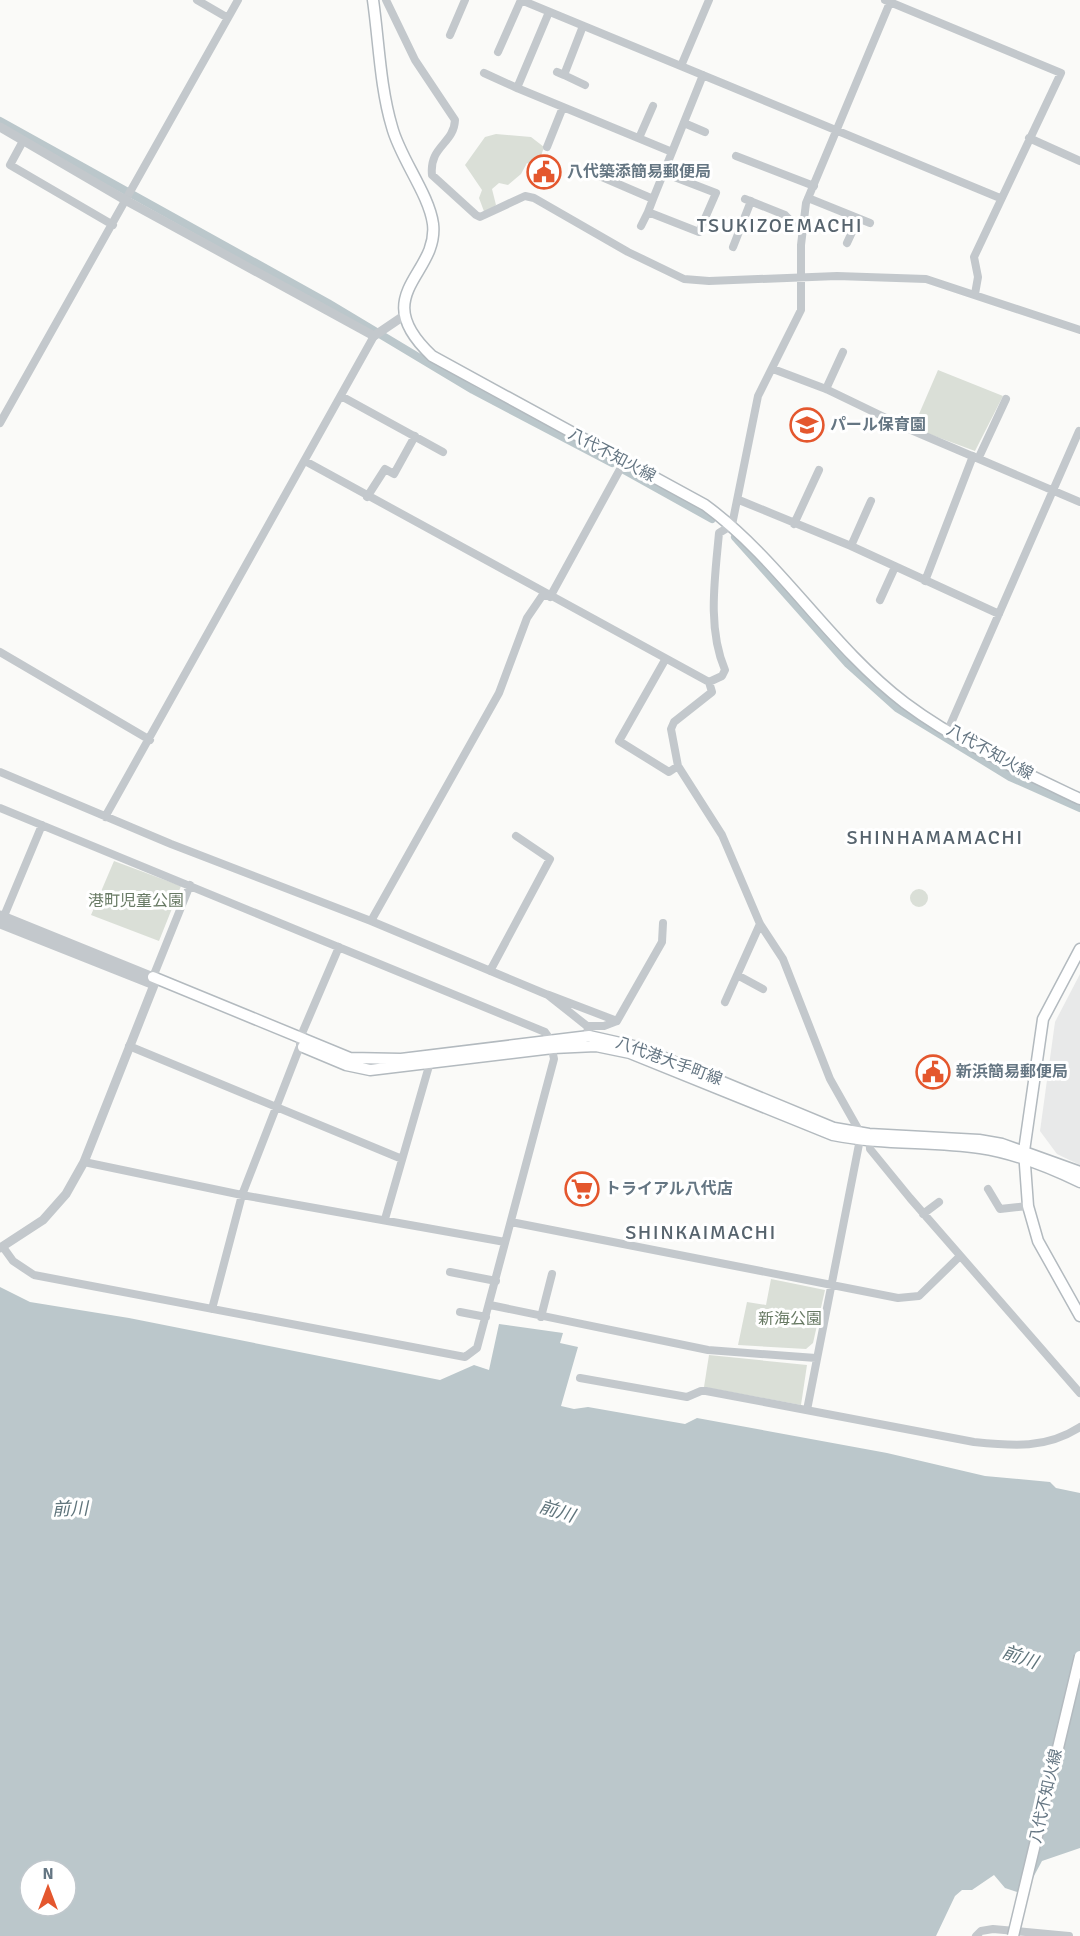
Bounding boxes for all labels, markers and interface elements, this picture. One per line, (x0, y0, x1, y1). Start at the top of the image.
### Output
public building icon: 八代築添簡易郵便局 (526, 154, 562, 190)
place label: 八代築添簡易郵便局 (567, 162, 711, 182)
district label: TSUKIZOEMACHI (697, 213, 863, 238)
school or university icon: パール保育園 (789, 407, 825, 443)
place label: パール保育園 (830, 415, 926, 435)
street label: 八代不知火線 (565, 424, 659, 486)
street label: 八代不知火線 (943, 720, 1037, 784)
district label: SHINHAMAMACHI (846, 825, 1024, 850)
park label: 港町児童公園 (88, 891, 184, 911)
street label: 八代港大手町線 (613, 1032, 725, 1090)
public building icon: 新浜簡易郵便局 (915, 1054, 951, 1090)
place label: 新浜簡易郵便局 (956, 1062, 1068, 1082)
supermarket icon: トライアル八代店 (564, 1171, 600, 1207)
place label: トライアル八代店 (605, 1179, 733, 1199)
district label: SHINKAIMACHI (625, 1220, 777, 1245)
park label: 新海公園 (758, 1309, 822, 1329)
water label: 前川 (537, 1495, 579, 1527)
water label: 前川 (52, 1497, 90, 1521)
water label: 前川 (999, 1641, 1042, 1674)
street label: 八代不知火線 (1025, 1747, 1067, 1845)
north arrow (18, 1858, 78, 1918)
text: N (42, 1864, 54, 1884)

